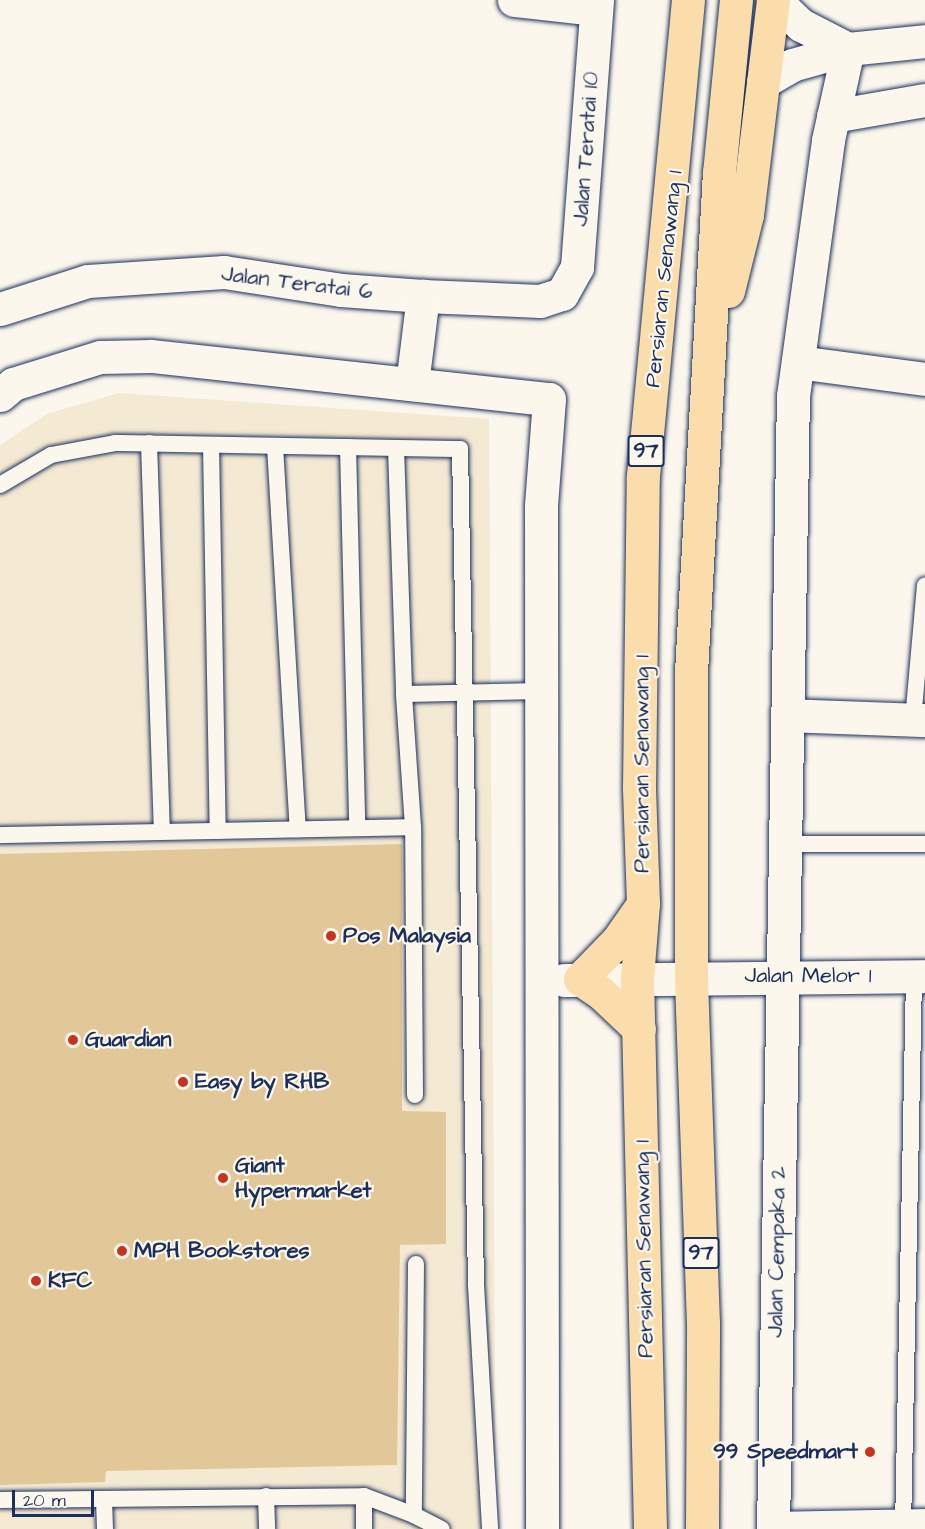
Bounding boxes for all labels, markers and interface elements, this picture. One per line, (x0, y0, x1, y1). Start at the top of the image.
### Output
street label: Jalan Teratai 10 (567, 71, 605, 227)
street label: Persiaran Senawang 1 (639, 169, 689, 389)
street label: Jalan Teratai 6 (220, 261, 374, 305)
road number: 97 (626, 433, 666, 469)
street label: Persiaran Senawang 1 (629, 655, 655, 873)
place label: Pos Malaysia (343, 923, 471, 949)
marker: Pos Malaysia (324, 929, 338, 943)
street label: Jalan Melor 1 (745, 963, 871, 989)
place label: Guardian (85, 1027, 172, 1053)
marker: Guardian (66, 1033, 80, 1047)
place label: Easy by RHB (195, 1069, 329, 1095)
marker: Easy by RHB (176, 1075, 190, 1089)
street label: Persiaran Senawang 1 (629, 1140, 659, 1358)
place label: Giant Hypermarket (235, 1152, 371, 1204)
street label: Jalan Cempaka 2 (762, 1166, 792, 1338)
marker: Giant Hypermarket (216, 1171, 230, 1185)
road number: 97 (682, 1235, 720, 1271)
place label: MPH Bookstores (134, 1238, 310, 1264)
marker: MPH Bookstores (115, 1244, 129, 1258)
place label: KFC (48, 1268, 92, 1294)
marker: KFC (29, 1274, 43, 1288)
place label: 99 Speedmart (713, 1439, 858, 1465)
marker: 99 Speedmart (863, 1445, 877, 1459)
scale bar (15, 1478, 98, 1516)
text: 20 m (23, 1488, 66, 1513)

